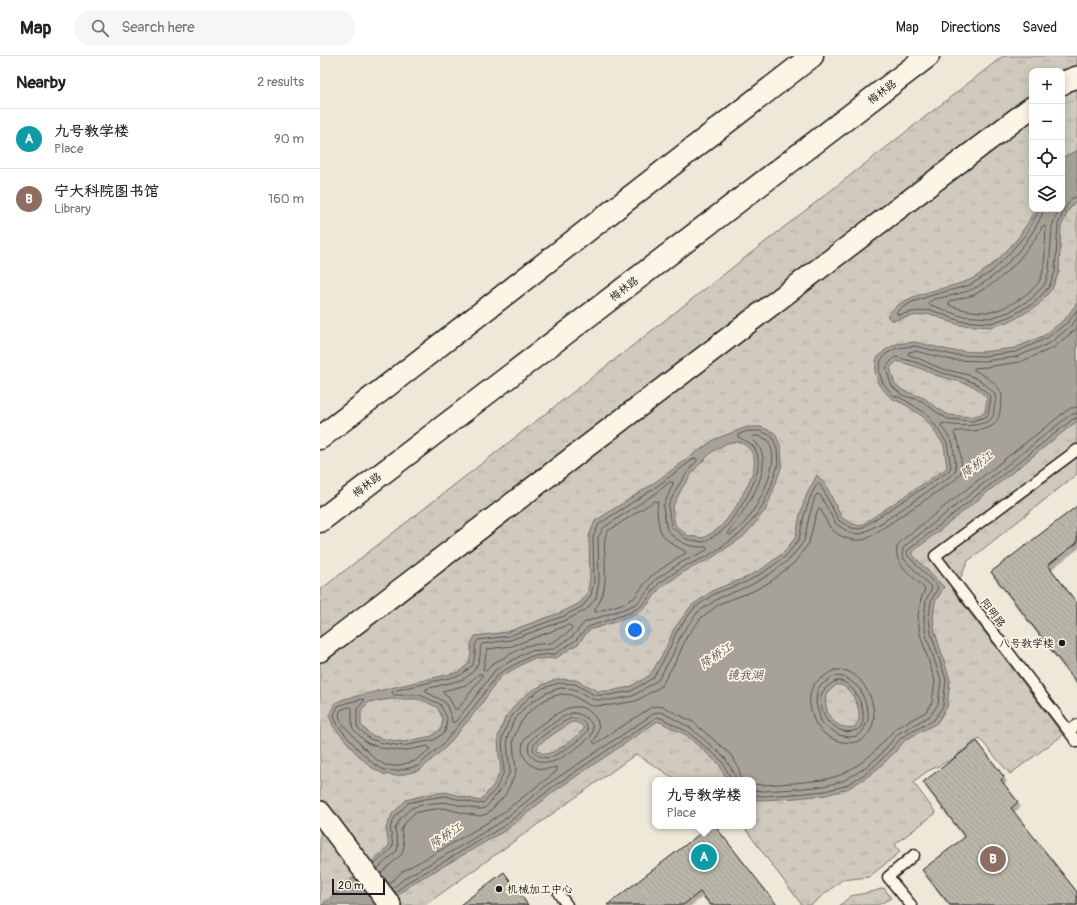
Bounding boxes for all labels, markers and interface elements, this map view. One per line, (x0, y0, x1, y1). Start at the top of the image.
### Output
search box (75, 10, 355, 46)
text: Map (20, 16, 51, 40)
icon: search (89, 17, 111, 39)
text: Search here (121, 18, 195, 37)
text: Map (896, 19, 919, 36)
text: Directions (941, 19, 1000, 36)
text: Saved (1022, 19, 1057, 36)
map controls (1029, 68, 1065, 212)
button: + (1029, 68, 1065, 104)
text: Nearby (16, 72, 65, 93)
text: 2 results (257, 74, 304, 90)
street label: 梅林路 (865, 77, 899, 107)
button: − (1029, 104, 1065, 140)
text: 九号教学楼 (54, 122, 129, 141)
text: A (25, 131, 33, 147)
text: 90 m (274, 131, 304, 147)
button: locate (1029, 140, 1065, 176)
text: Place (54, 141, 83, 157)
button: layers (1029, 176, 1065, 212)
text: 宁大科院图书馆 (54, 182, 159, 201)
text: B (25, 191, 33, 207)
text: 160 m (268, 191, 304, 207)
text: Library (54, 201, 91, 217)
street label: 梅林路 (607, 274, 641, 304)
water label: 降桥江 (958, 448, 997, 482)
street label: 梅林路 (350, 470, 384, 500)
street label: 阳明路 (978, 596, 1008, 630)
your location (625, 620, 645, 640)
place label: 八号教学楼 (999, 637, 1054, 650)
marker: 八号教学楼 (1057, 638, 1067, 648)
water label: 降桥江 (697, 639, 736, 672)
water label: 镜我湖 (727, 668, 764, 683)
popup (652, 777, 756, 829)
text: 九号教学楼 (666, 786, 742, 805)
text: Place (666, 805, 696, 821)
water label: 降桥江 (427, 819, 466, 852)
pin: A (691, 842, 717, 872)
pin: B (980, 844, 1006, 874)
scale bar (332, 877, 385, 896)
text: 20 m (338, 879, 364, 892)
place label: 机械加工中心 (507, 883, 573, 896)
marker: 机械加工中心 (494, 884, 504, 894)

